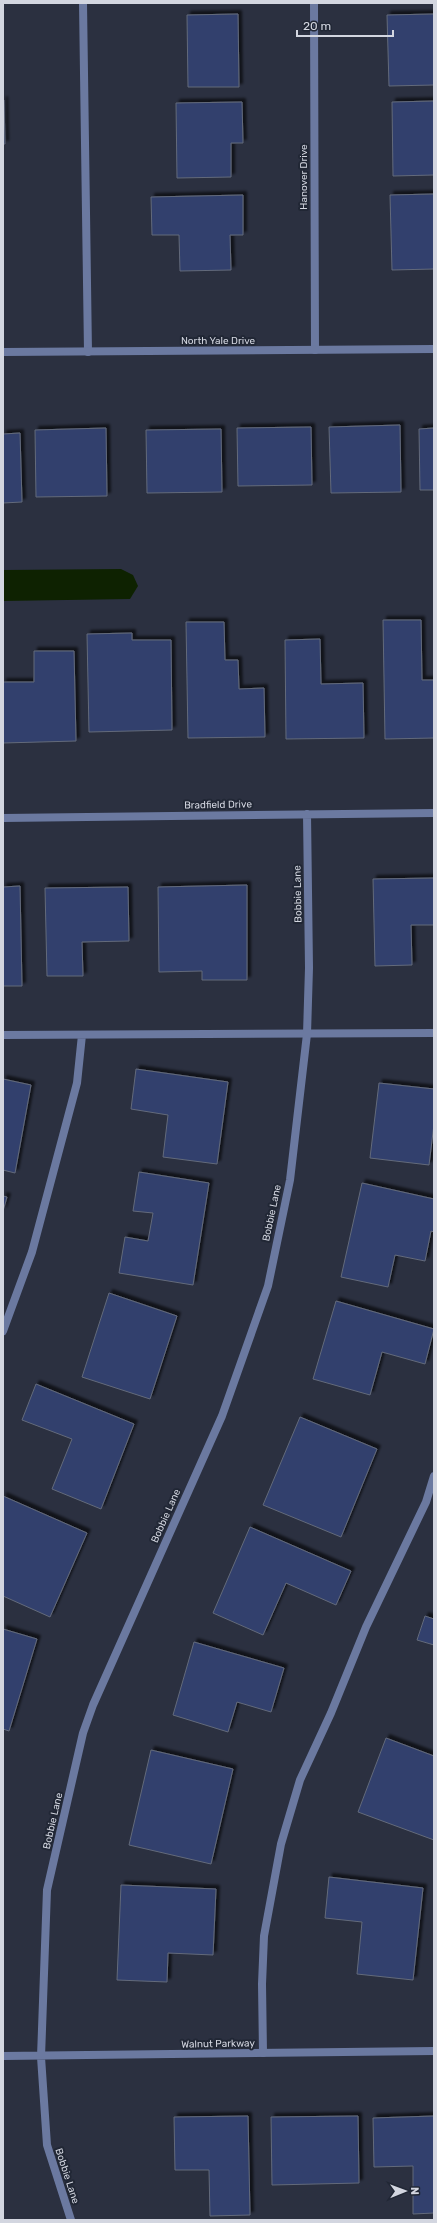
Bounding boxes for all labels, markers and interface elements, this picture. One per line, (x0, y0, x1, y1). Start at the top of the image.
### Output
scale bar (297, 12, 393, 38)
text: 20 m (303, 19, 331, 33)
street label: Hanover Drive (298, 144, 310, 210)
street label: North Yale Drive (181, 335, 255, 347)
street label: Bradfield Drive (184, 798, 252, 812)
street label: Bobbie Lane (291, 865, 305, 923)
street label: Bobbie Lane (260, 1183, 284, 1242)
street label: Bobbie Lane (149, 1487, 183, 1545)
street label: Bobbie Lane (41, 1791, 65, 1850)
street label: Walnut Parkway (181, 2037, 255, 2051)
street label: Bobbie Lane (52, 2147, 82, 2206)
north arrow (385, 2171, 425, 2211)
text: N (408, 2187, 421, 2195)

